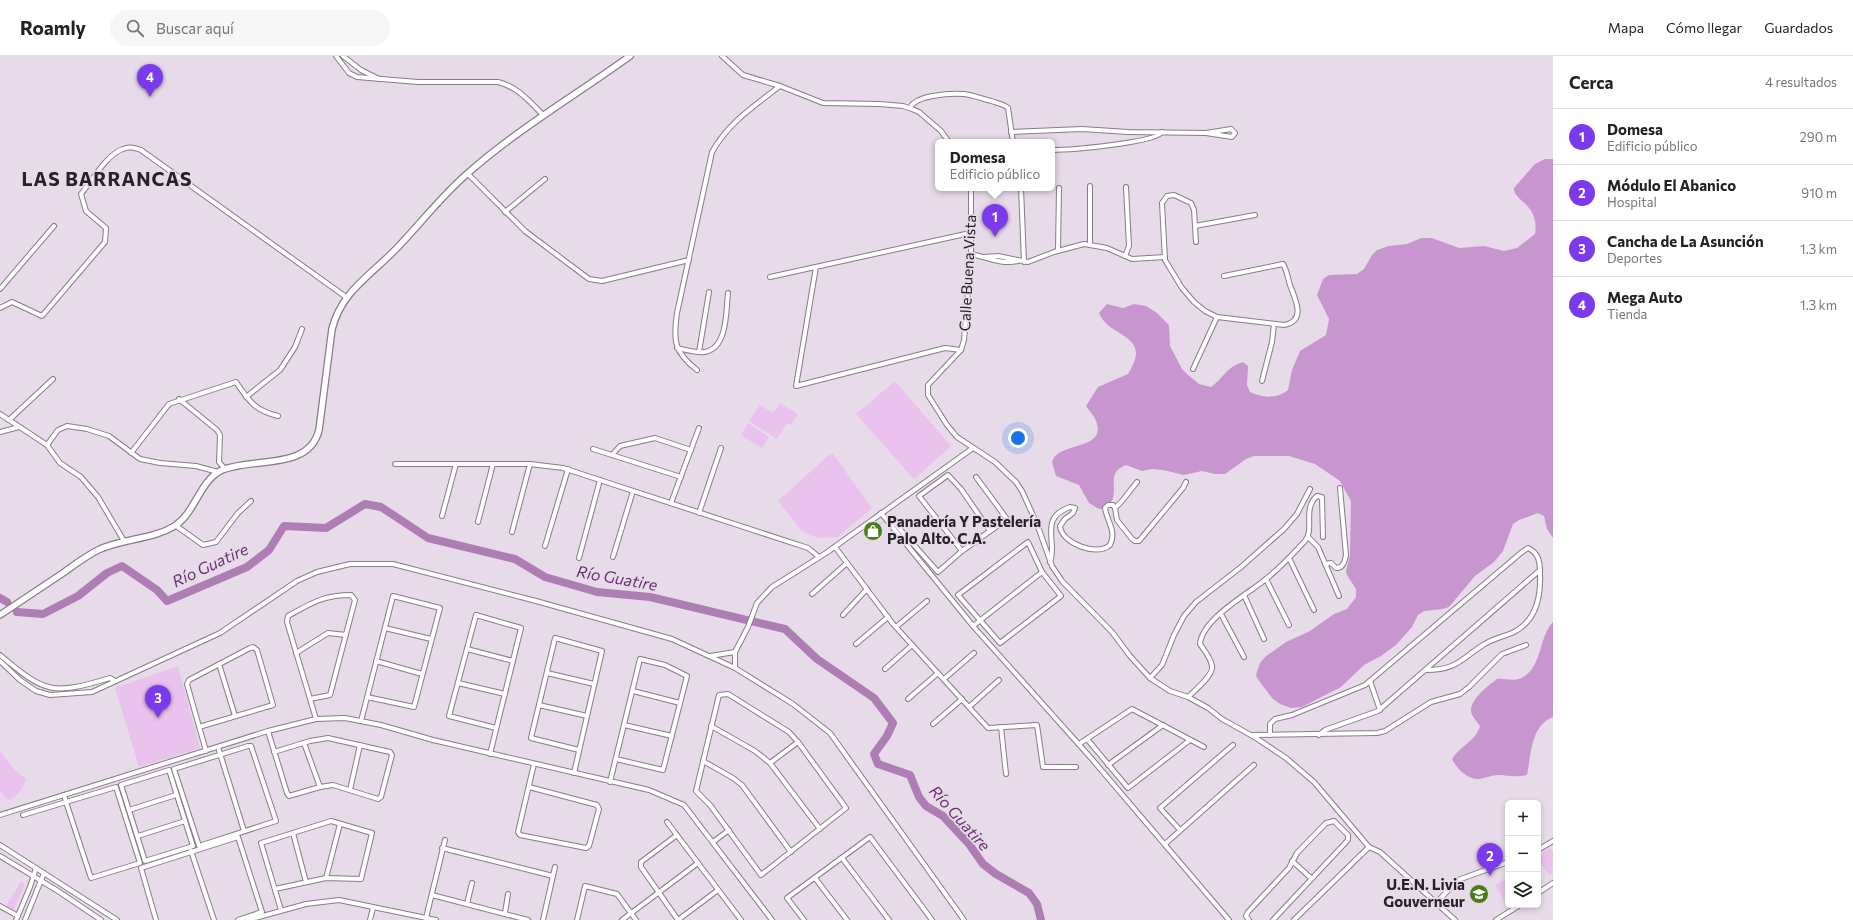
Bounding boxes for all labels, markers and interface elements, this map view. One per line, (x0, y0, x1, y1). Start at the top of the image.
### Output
search box (110, 10, 390, 46)
text: Roamly (20, 16, 86, 39)
icon: search (124, 17, 146, 39)
text: Buscar aquí (156, 19, 234, 37)
text: Mapa (1608, 19, 1644, 36)
text: Cómo llegar (1666, 19, 1742, 36)
text: Guardados (1764, 19, 1833, 36)
pin: 4 (137, 64, 163, 97)
text: Cerca (1569, 72, 1614, 93)
text: 4 resultados (1765, 74, 1837, 90)
text: Domesa (1607, 120, 1663, 138)
text: 1 (1579, 129, 1585, 145)
text: 290 m (1800, 129, 1837, 145)
text: Edificio público (1607, 138, 1698, 154)
popup (935, 139, 1055, 191)
text: Domesa (950, 148, 1006, 166)
text: Edificio público (950, 166, 1040, 182)
district label: LAS BARRANCAS (21, 167, 193, 190)
text: Módulo El Abanico (1607, 176, 1736, 194)
text: 2 (1578, 185, 1586, 201)
text: 910 m (1801, 185, 1837, 201)
text: Hospital (1607, 194, 1657, 210)
pin: 1 (982, 204, 1008, 237)
street label: Calle Buena Vista (955, 214, 979, 332)
text: Cancha de La Asunción (1607, 232, 1764, 250)
text: 3 (1578, 241, 1586, 257)
text: 1.3 km (1800, 241, 1837, 257)
text: Deportes (1607, 250, 1662, 266)
text: Mega Auto (1607, 288, 1683, 306)
text: 4 (1578, 297, 1586, 313)
text: 1.3 km (1800, 297, 1837, 313)
text: Tienda (1607, 306, 1647, 322)
your location (1008, 428, 1028, 448)
place label: Panadería Y Pastelería Palo Alto. C.A. (887, 512, 1041, 547)
shop icon: Panadería Y Pastelería Palo Alto. C.A. (862, 520, 884, 542)
water label: Río Guatire (169, 538, 251, 590)
water label: Río Guatire (575, 561, 660, 594)
pin: 3 (145, 685, 171, 718)
water label: Río Guatire (926, 781, 995, 855)
map controls (1505, 800, 1541, 908)
button: + (1505, 800, 1541, 836)
button: − (1505, 836, 1541, 872)
pin: 2 (1477, 843, 1503, 876)
button: layers (1505, 872, 1541, 908)
place label: U.E.N. Livia Gouverneur (1383, 875, 1465, 910)
school or university icon: U.E.N. Livia Gouverneur (1468, 883, 1490, 905)

